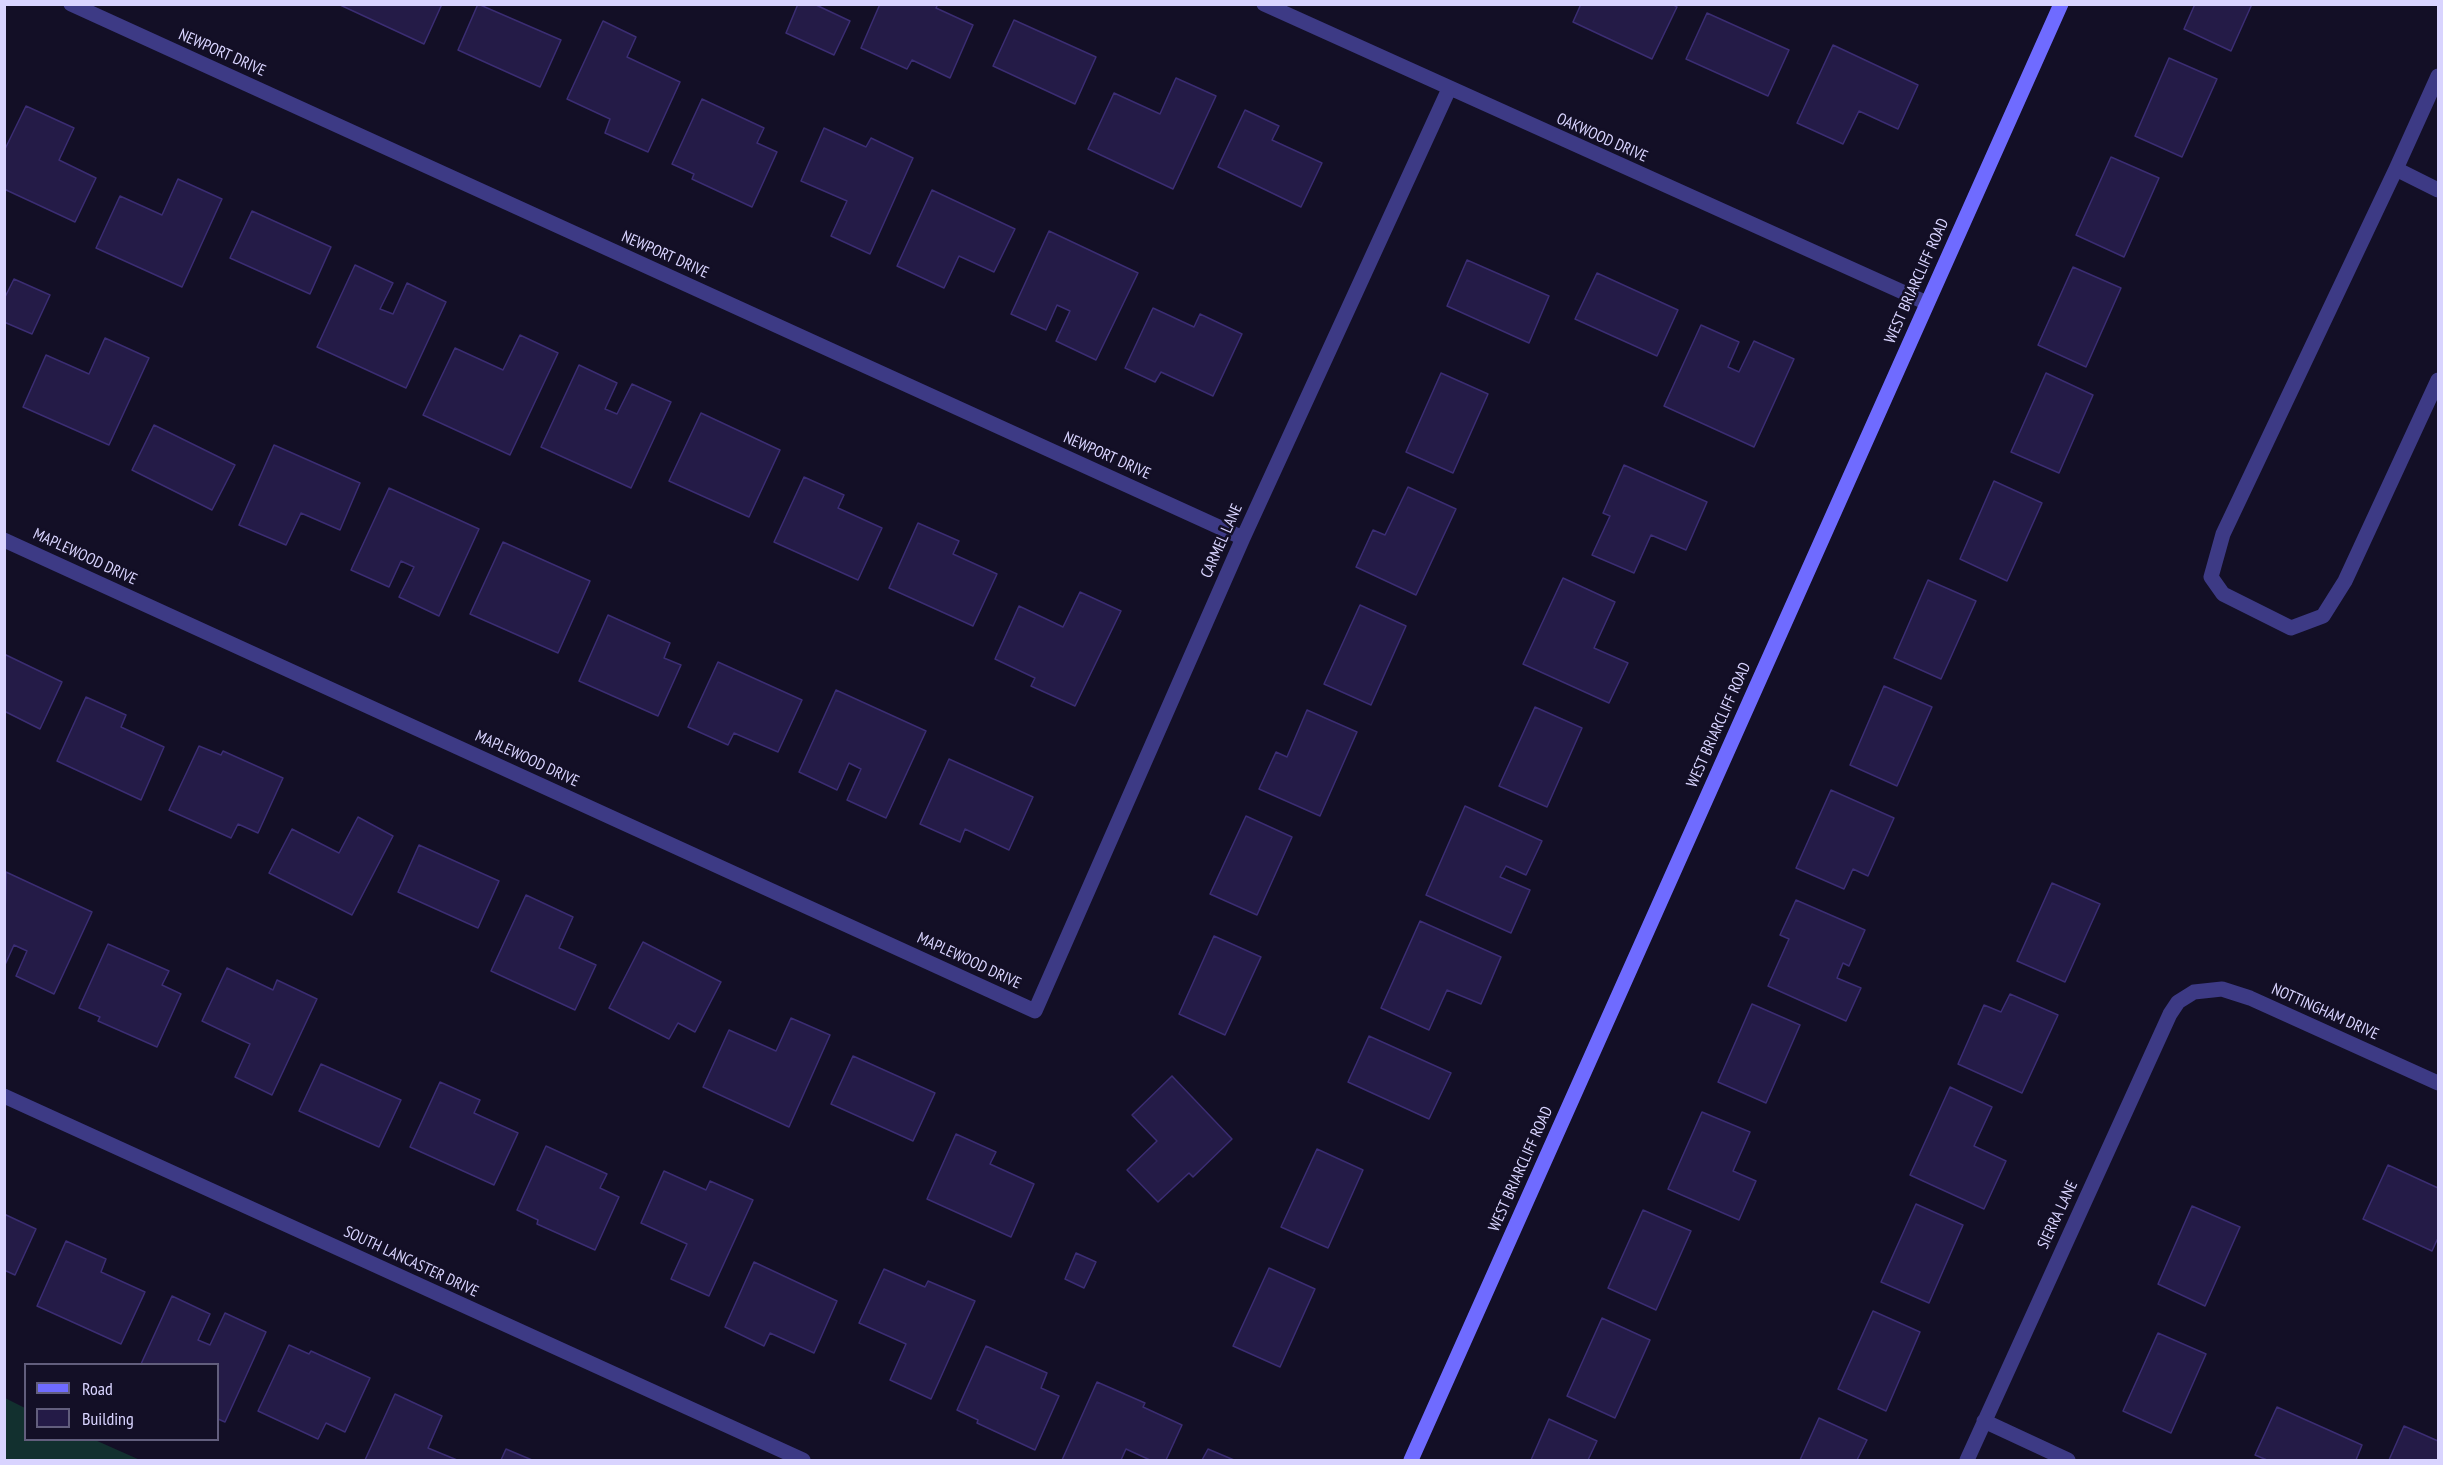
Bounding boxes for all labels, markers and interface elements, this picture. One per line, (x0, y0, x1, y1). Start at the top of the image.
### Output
street label: NEWPORT DRIVE (175, 25, 269, 81)
street label: OAKWOOD DRIVE (1553, 109, 1651, 167)
street label: WEST BRIARCLIFF ROAD (1881, 216, 1953, 346)
street label: NEWPORT DRIVE (618, 227, 712, 283)
street label: NEWPORT DRIVE (1060, 428, 1154, 484)
street label: CARMEL LANE (1197, 501, 1247, 581)
street label: MAPLEWOOD DRIVE (30, 525, 140, 589)
street label: WEST BRIARCLIFF ROAD (1683, 660, 1755, 790)
street label: MAPLEWOOD DRIVE (472, 727, 582, 791)
street label: MAPLEWOOD DRIVE (914, 929, 1024, 993)
street label: NOTTINGHAM DRIVE (2268, 980, 2382, 1044)
street label: WEST BRIARCLIFF ROAD (1485, 1104, 1557, 1234)
street label: SIERRA LANE (2034, 1178, 2082, 1252)
street label: SOUTH LANCASTER DRIVE (341, 1222, 481, 1302)
legend (24, 1363, 219, 1441)
text: Road (82, 1377, 113, 1400)
text: Building (82, 1407, 134, 1430)

